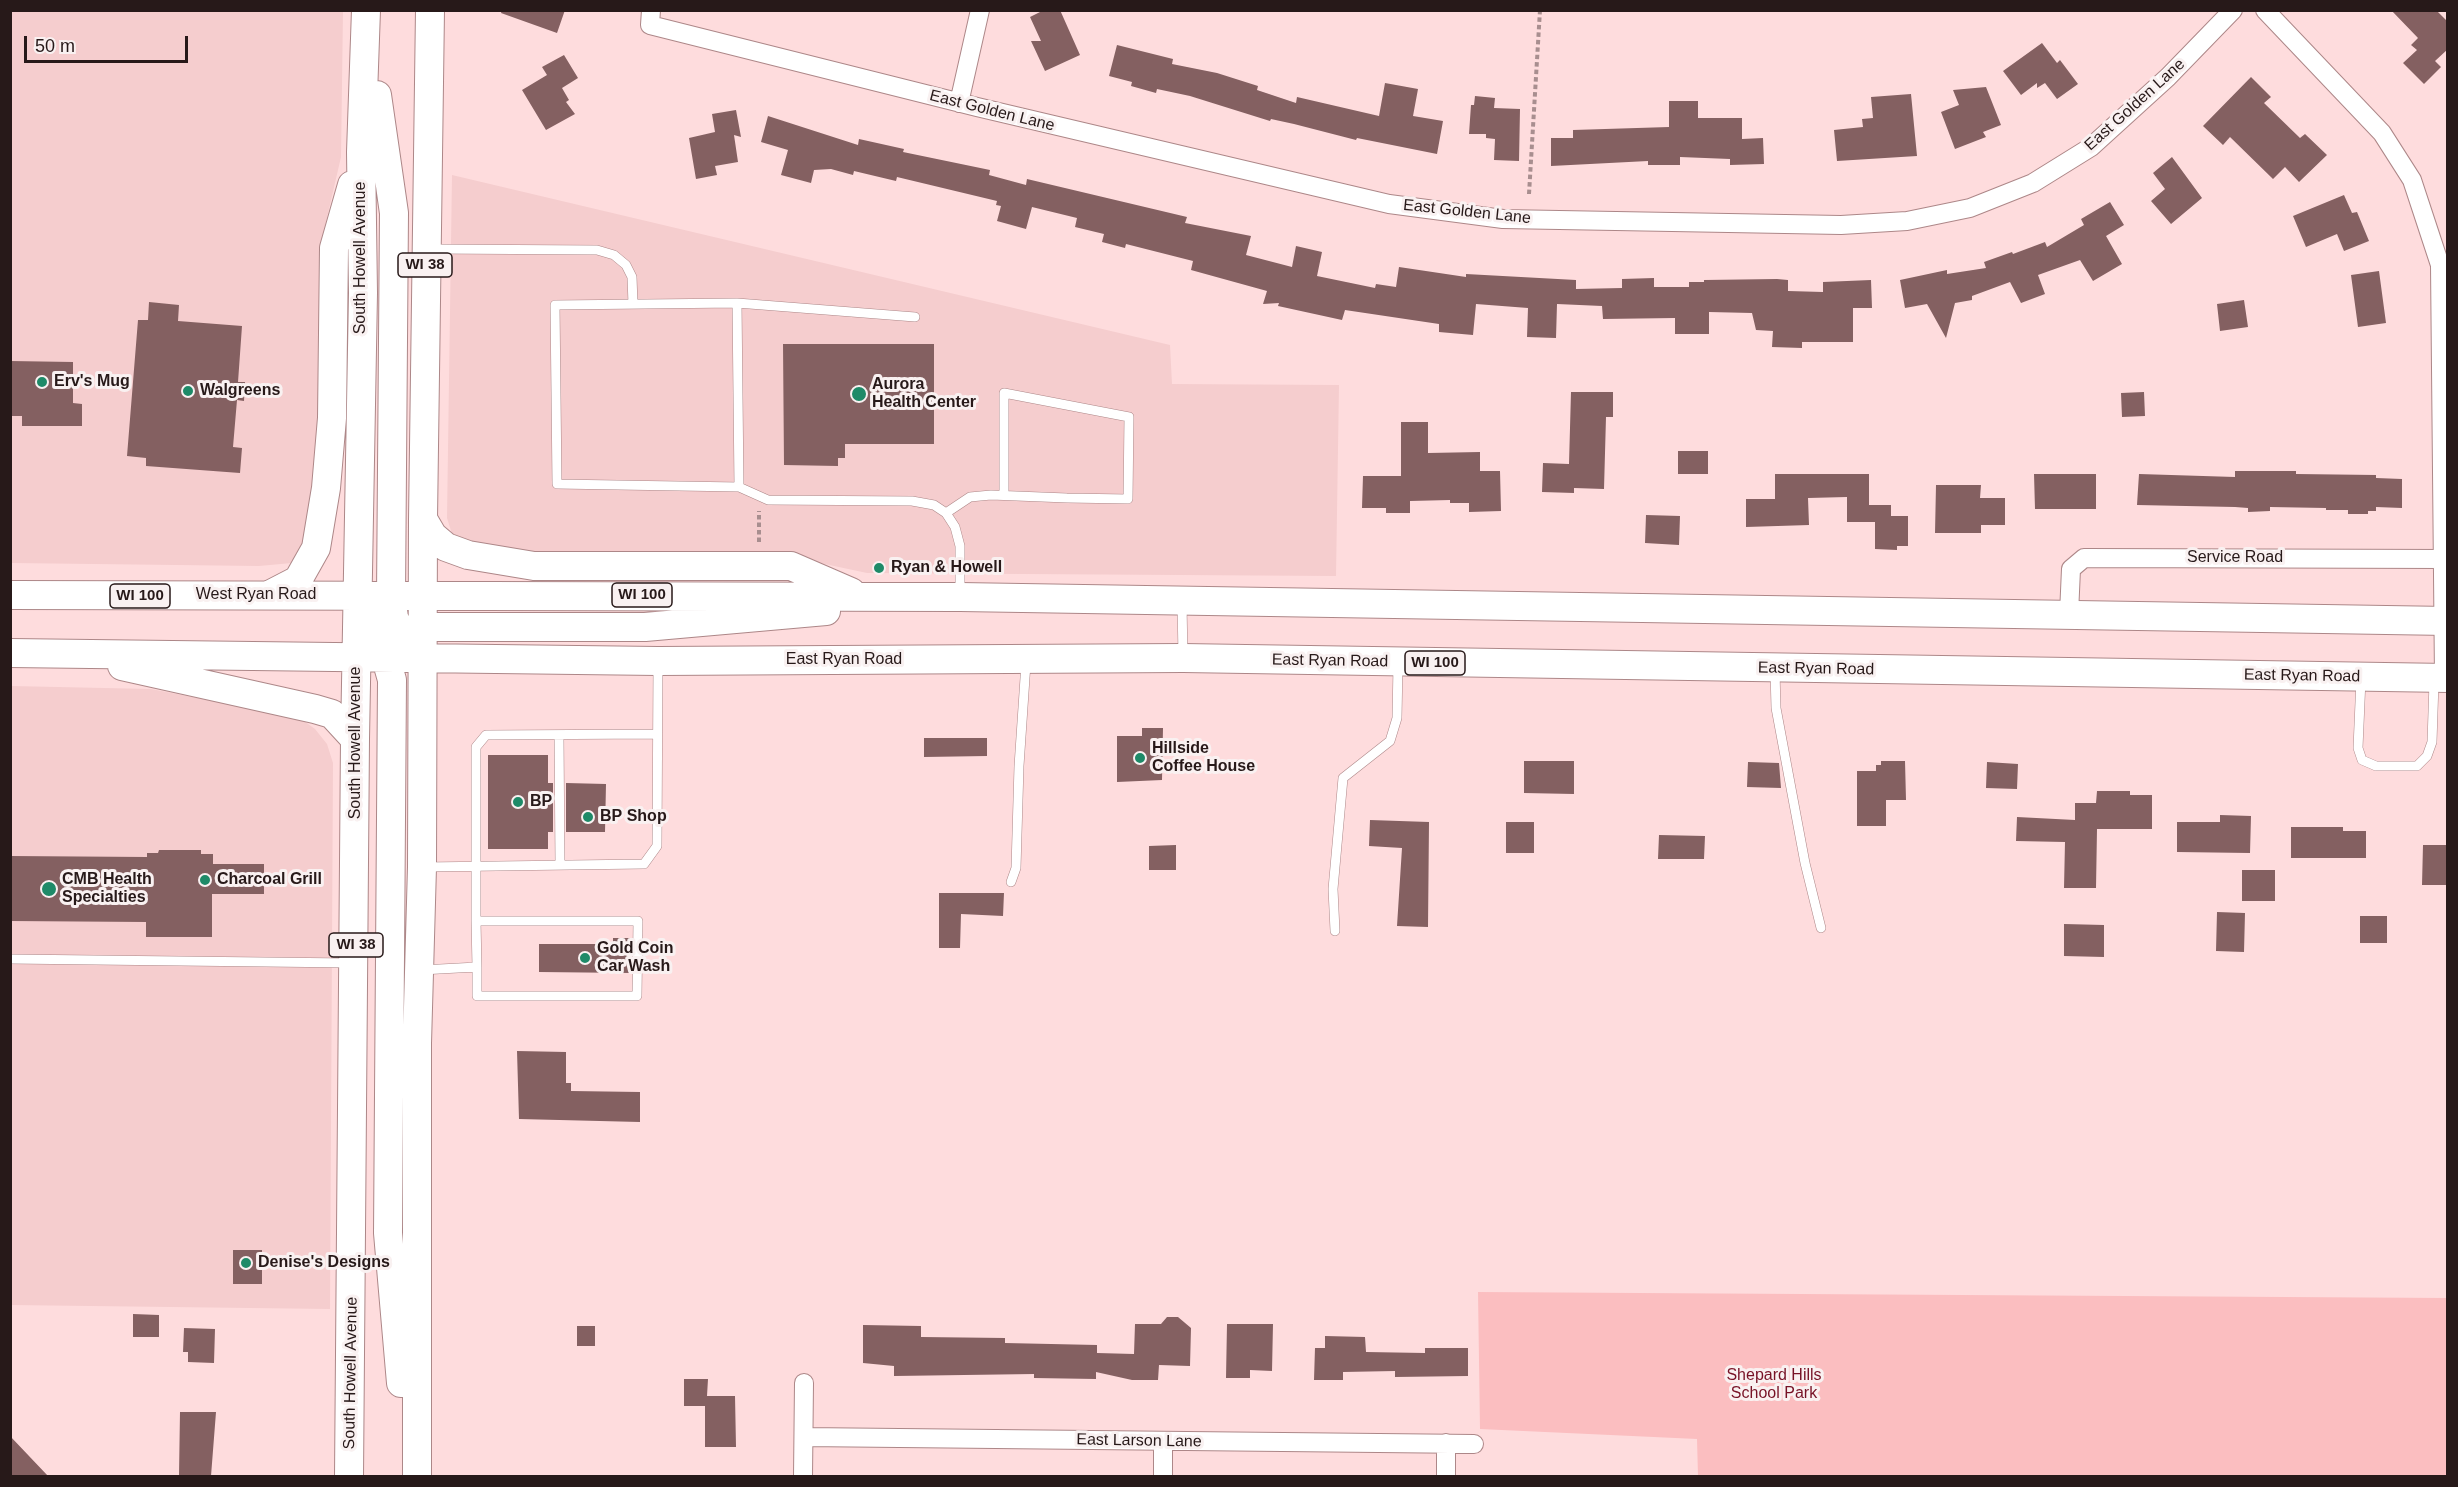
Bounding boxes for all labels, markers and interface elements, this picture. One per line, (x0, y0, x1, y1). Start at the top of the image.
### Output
scale bar (27, 24, 190, 62)
text: 50 m (35, 36, 75, 56)
street label: East Golden Lane (2081, 55, 2189, 155)
street label: East Golden Lane (928, 86, 1056, 136)
street label: South Howell Avenue (351, 182, 371, 334)
street label: East Golden Lane (1402, 196, 1532, 228)
road number: WI 38 (398, 253, 452, 277)
place label: Erv's Mug (54, 372, 130, 392)
marker: Erv's Mug (35, 375, 49, 389)
place label: Aurora Health Center (872, 375, 976, 413)
place label: Walgreens (200, 381, 280, 401)
marker: Walgreens (181, 384, 195, 398)
marker: Aurora Health Center (850, 385, 868, 403)
street label: Service Road (2187, 548, 2283, 568)
place label: Ryan & Howell (891, 558, 1002, 578)
marker: Ryan & Howell (872, 561, 886, 575)
road number: WI 100 (612, 583, 672, 607)
road number: WI 100 (110, 584, 170, 608)
street label: West Ryan Road (196, 585, 316, 605)
street label: East Ryan Road (786, 650, 902, 670)
street label: East Ryan Road (1272, 650, 1388, 672)
road number: WI 100 (1405, 651, 1465, 675)
street label: East Ryan Road (1758, 658, 1874, 680)
street label: East Ryan Road (2244, 665, 2360, 687)
street label: South Howell Avenue (346, 667, 366, 819)
place label: Hillside Coffee House (1152, 739, 1255, 777)
marker: Hillside Coffee House (1133, 751, 1147, 765)
place label: BP (530, 792, 552, 812)
marker: BP (511, 795, 525, 809)
place label: BP Shop (600, 807, 667, 827)
marker: BP Shop (581, 810, 595, 824)
place label: CMB Health Specialties (62, 870, 152, 908)
place label: Charcoal Grill (217, 870, 322, 890)
marker: Charcoal Grill (198, 873, 212, 887)
marker: CMB Health Specialties (40, 880, 58, 898)
road number: WI 38 (329, 933, 383, 957)
place label: Gold Coin Car Wash (597, 939, 673, 977)
marker: Gold Coin Car Wash (578, 951, 592, 965)
place label: Denise's Designs (258, 1253, 390, 1273)
marker: Denise's Designs (239, 1256, 253, 1270)
street label: South Howell Avenue (340, 1296, 362, 1450)
park label: Shepard Hills School Park (1726, 1366, 1822, 1404)
street label: East Larson Lane (1076, 1430, 1202, 1452)

